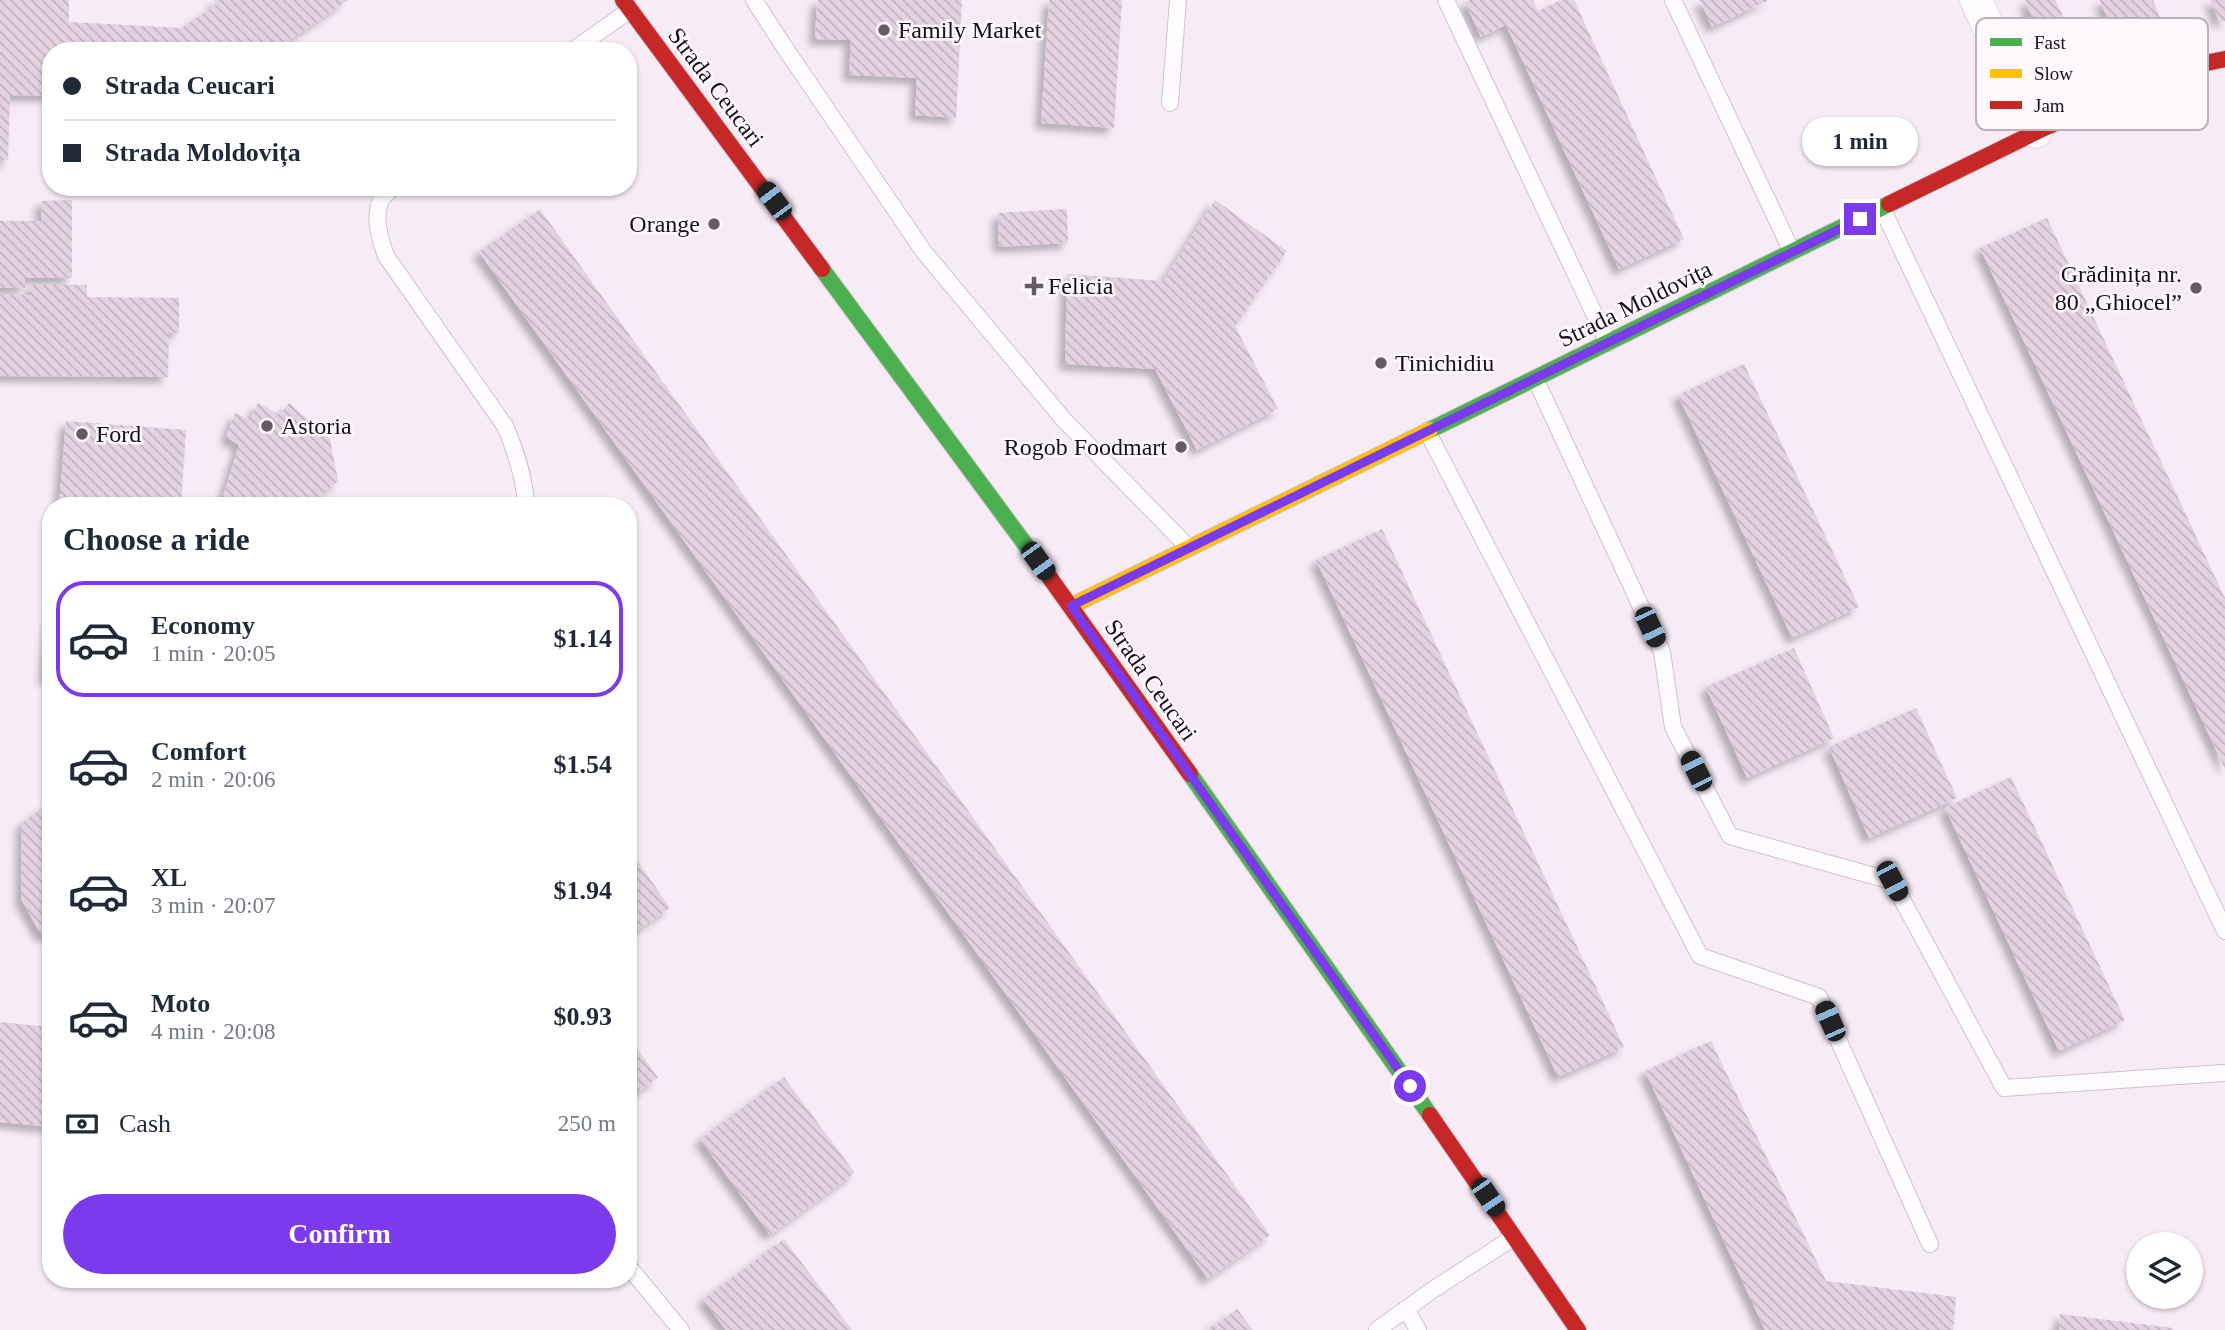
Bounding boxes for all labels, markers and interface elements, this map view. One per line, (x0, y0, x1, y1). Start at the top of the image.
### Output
place label: Family Market (898, 17, 1042, 43)
legend (1976, 18, 2208, 130)
street label: Strada Ceucari (663, 22, 769, 152)
marker: Family Market (876, 22, 892, 38)
text: Fast (2034, 32, 2066, 53)
text: Slow (2034, 63, 2073, 84)
text: Strada Ceucari (105, 71, 275, 100)
text: Jam (2034, 95, 2065, 116)
callout: 1 min (1802, 118, 1918, 166)
text: 1 min (1832, 129, 1888, 154)
text: Strada Moldovița (105, 138, 301, 167)
car (753, 178, 796, 224)
route end (1844, 203, 1876, 235)
place label: Orange (629, 211, 700, 237)
marker: Orange (706, 216, 722, 232)
street label: Strada Moldovița (1554, 255, 1716, 352)
place label: Grădinița nr. 80 „Ghiocel” (2055, 261, 2182, 315)
place label: Felicia (1048, 273, 1114, 299)
marker: Felicia (1026, 278, 1042, 294)
marker: Grădinița nr. 80 „Ghiocel” (2188, 280, 2204, 296)
place label: Tinichidiu (1395, 350, 1494, 376)
marker: Tinichidiu (1373, 355, 1389, 371)
place label: Astoria (281, 413, 352, 439)
marker: Astoria (259, 418, 275, 434)
place label: Ford (96, 421, 141, 447)
marker: Ford (74, 426, 90, 442)
place label: Rogob Foodmart (1004, 434, 1167, 460)
marker: Rogob Foodmart (1173, 439, 1189, 455)
text: Choose a ride (63, 521, 250, 557)
car (1018, 538, 1059, 584)
car (1632, 604, 1669, 650)
icon: car (67, 608, 130, 671)
text: Economy (151, 611, 255, 640)
street label: Strada Ceucari (1100, 614, 1203, 746)
text: $1.14 (554, 624, 612, 653)
text: 1 min · 20:05 (151, 641, 276, 666)
icon: car (67, 734, 130, 797)
text: Comfort (151, 737, 246, 766)
car (1678, 748, 1715, 794)
text: $1.54 (554, 750, 612, 779)
text: 2 min · 20:06 (151, 767, 276, 792)
car (1873, 858, 1912, 904)
icon: car (67, 860, 130, 923)
text: XL (151, 863, 187, 892)
text: $1.94 (554, 876, 612, 905)
text: 3 min · 20:07 (151, 893, 276, 918)
icon: car (67, 986, 130, 1049)
text: Moto (151, 989, 210, 1018)
car (1812, 998, 1849, 1044)
text: $0.93 (554, 1002, 612, 1031)
text: 4 min · 20:08 (151, 1019, 276, 1044)
route start (1394, 1070, 1426, 1102)
icon: cash (63, 1105, 101, 1143)
text: Cash (119, 1109, 171, 1138)
text: 250 m (558, 1111, 616, 1136)
car (1468, 1174, 1509, 1220)
button: Confirm (63, 1194, 616, 1274)
map controls (2126, 1232, 2203, 1309)
button: layers (2126, 1232, 2203, 1309)

